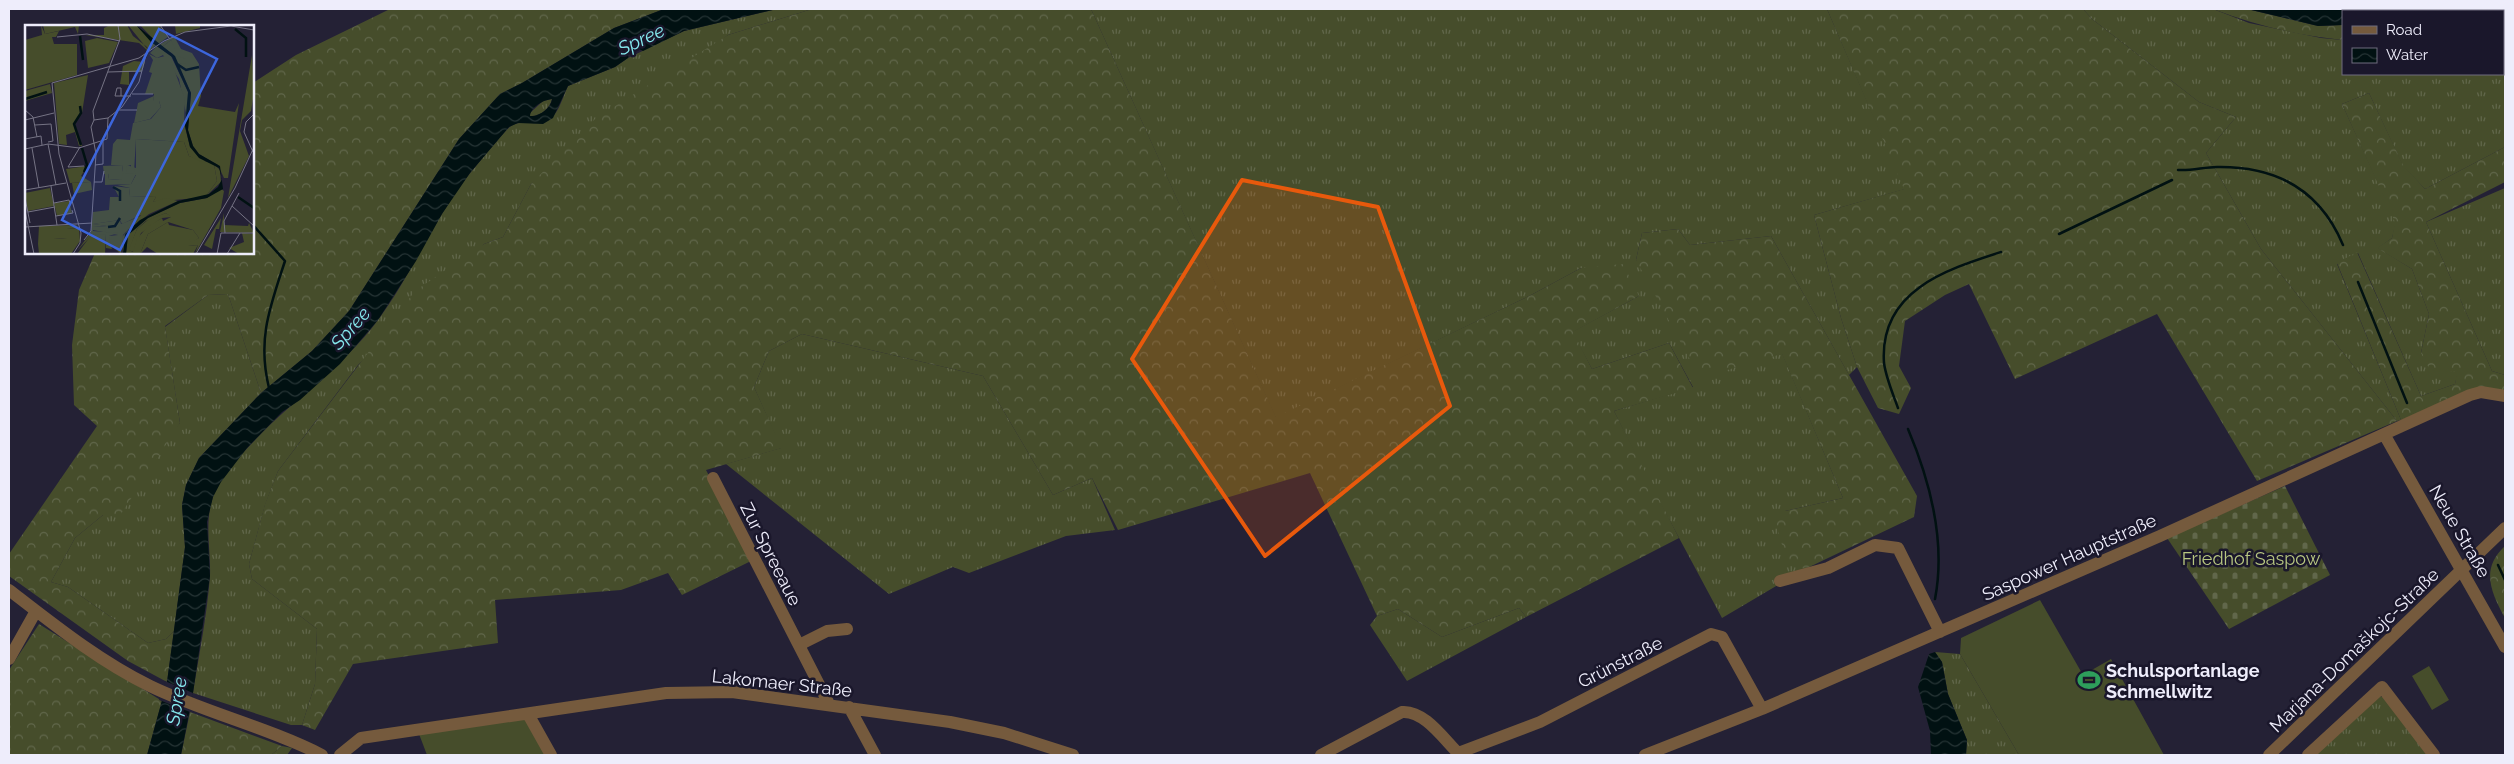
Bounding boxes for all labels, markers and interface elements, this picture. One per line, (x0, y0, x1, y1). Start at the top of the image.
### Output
legend (2342, 10, 2504, 75)
water label: Spree (613, 19, 668, 60)
text: Road (2386, 21, 2422, 39)
inset map (25, 25, 254, 254)
text: Water (2386, 46, 2429, 64)
water label: Spree (325, 302, 374, 354)
street label: Neue Straße (2425, 481, 2495, 581)
street label: Zur Spreeaue (736, 499, 806, 609)
street label: Saspower Hauptstraße (1979, 509, 2160, 605)
park label: Friedhof Saspow (2182, 548, 2321, 569)
street label: Marjana-Domaškojc-Straße (2265, 563, 2443, 736)
street label: Grünstraße (1574, 632, 1666, 692)
place label: Schulsportanlage Schmellwitz (2106, 660, 2260, 702)
street label: Lakomaer Straße (711, 665, 854, 701)
sports icon: Schulsportanlage Schmellwitz (2076, 667, 2102, 693)
water label: Spree (161, 675, 191, 728)

